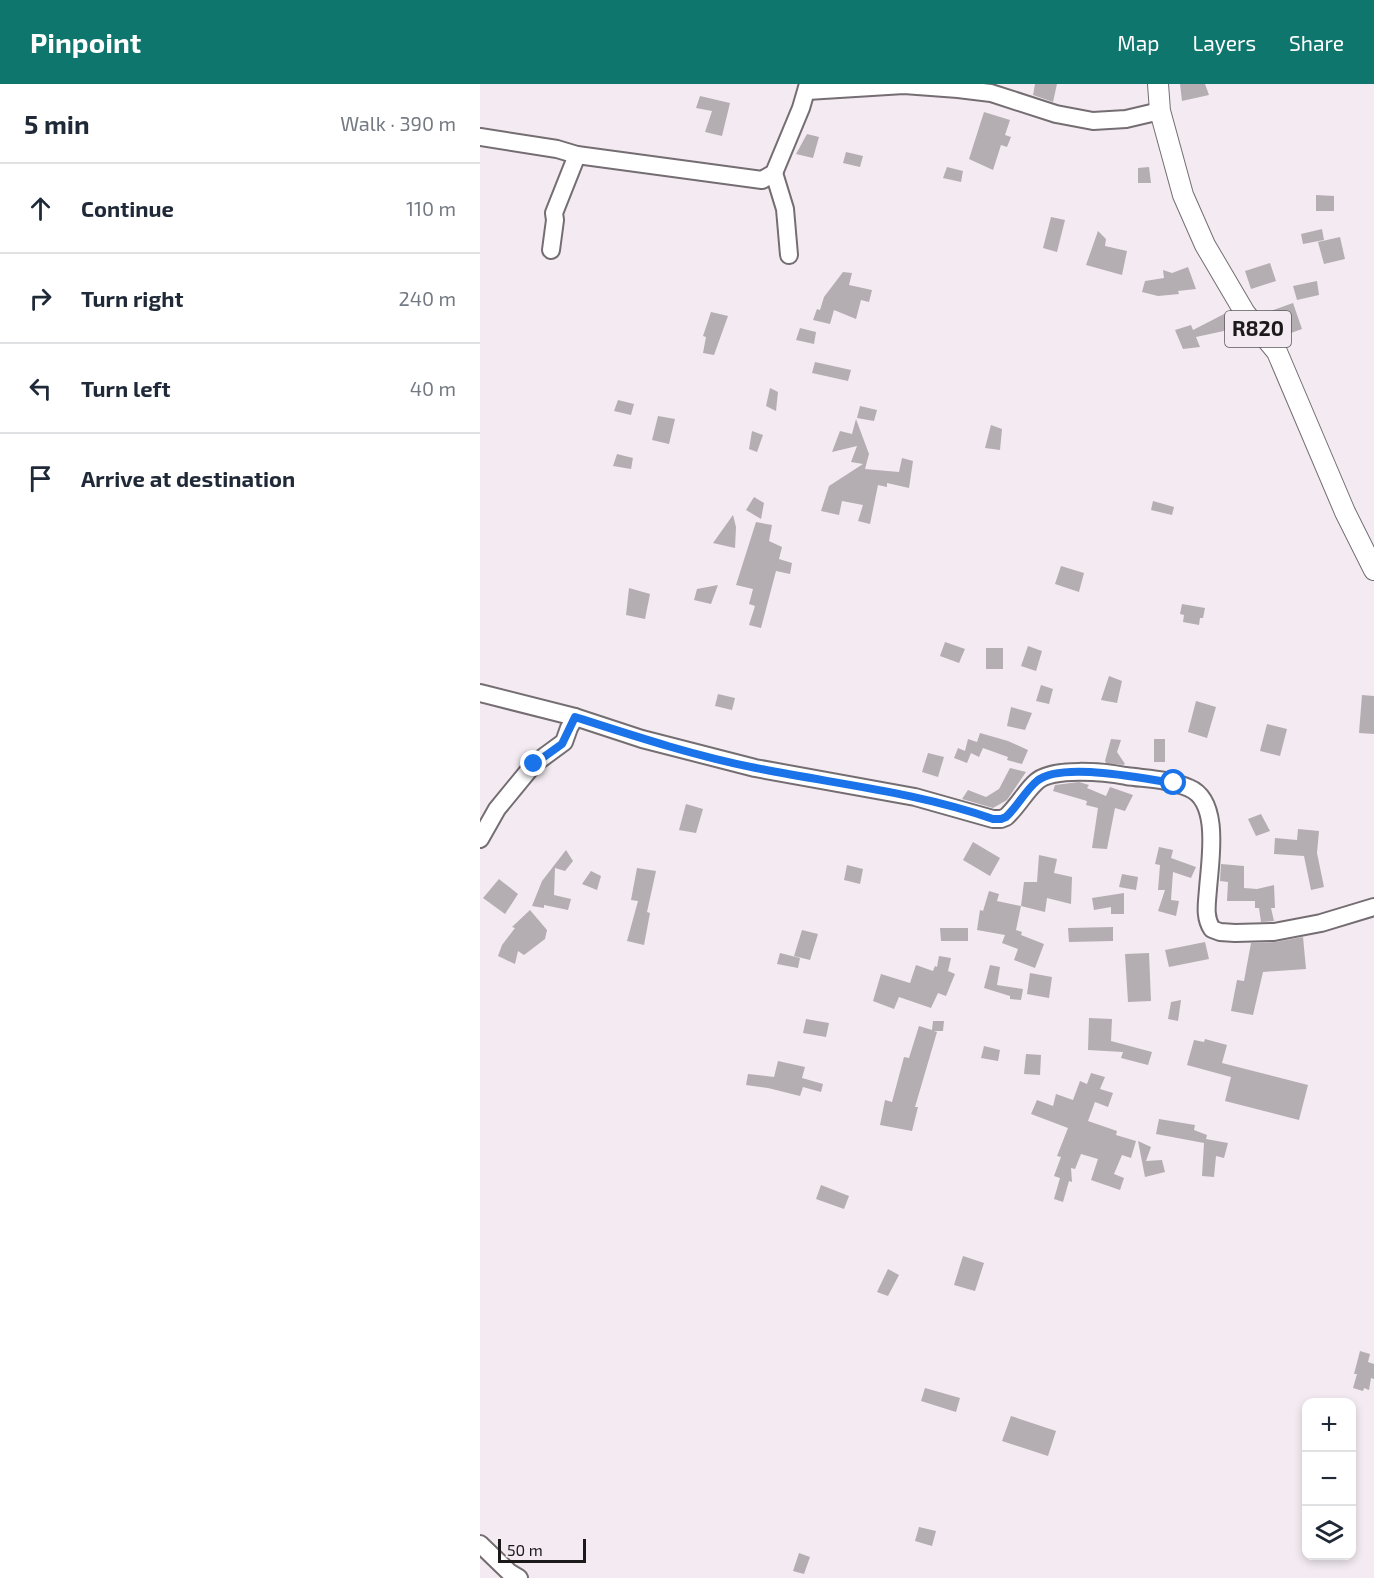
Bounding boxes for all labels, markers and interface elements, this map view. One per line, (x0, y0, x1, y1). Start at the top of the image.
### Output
text: Pinpoint (30, 25, 141, 59)
text: Map (1117, 30, 1159, 55)
text: Layers (1192, 30, 1256, 55)
text: Share (1289, 30, 1344, 55)
text: 5 min (24, 108, 90, 139)
text: Walk · 390 m (340, 111, 456, 135)
icon: ahead (24, 192, 57, 225)
text: Continue (81, 195, 174, 221)
text: 110 m (406, 196, 456, 220)
icon: right (24, 282, 57, 315)
text: Turn right (81, 285, 183, 311)
text: 240 m (398, 286, 456, 310)
road number: R820 (1225, 311, 1291, 347)
icon: left (24, 372, 57, 405)
text: Turn left (81, 375, 170, 401)
text: 40 m (410, 376, 456, 400)
icon: arrive (24, 462, 57, 495)
text: Arrive at destination (81, 465, 295, 491)
route end (520, 750, 546, 776)
route start (1160, 769, 1186, 795)
map controls (1302, 1398, 1356, 1560)
button: + (1302, 1398, 1356, 1452)
button: − (1302, 1452, 1356, 1506)
button: layers (1302, 1506, 1356, 1560)
scale bar (498, 1536, 586, 1564)
text: 50 m (507, 1540, 543, 1559)

